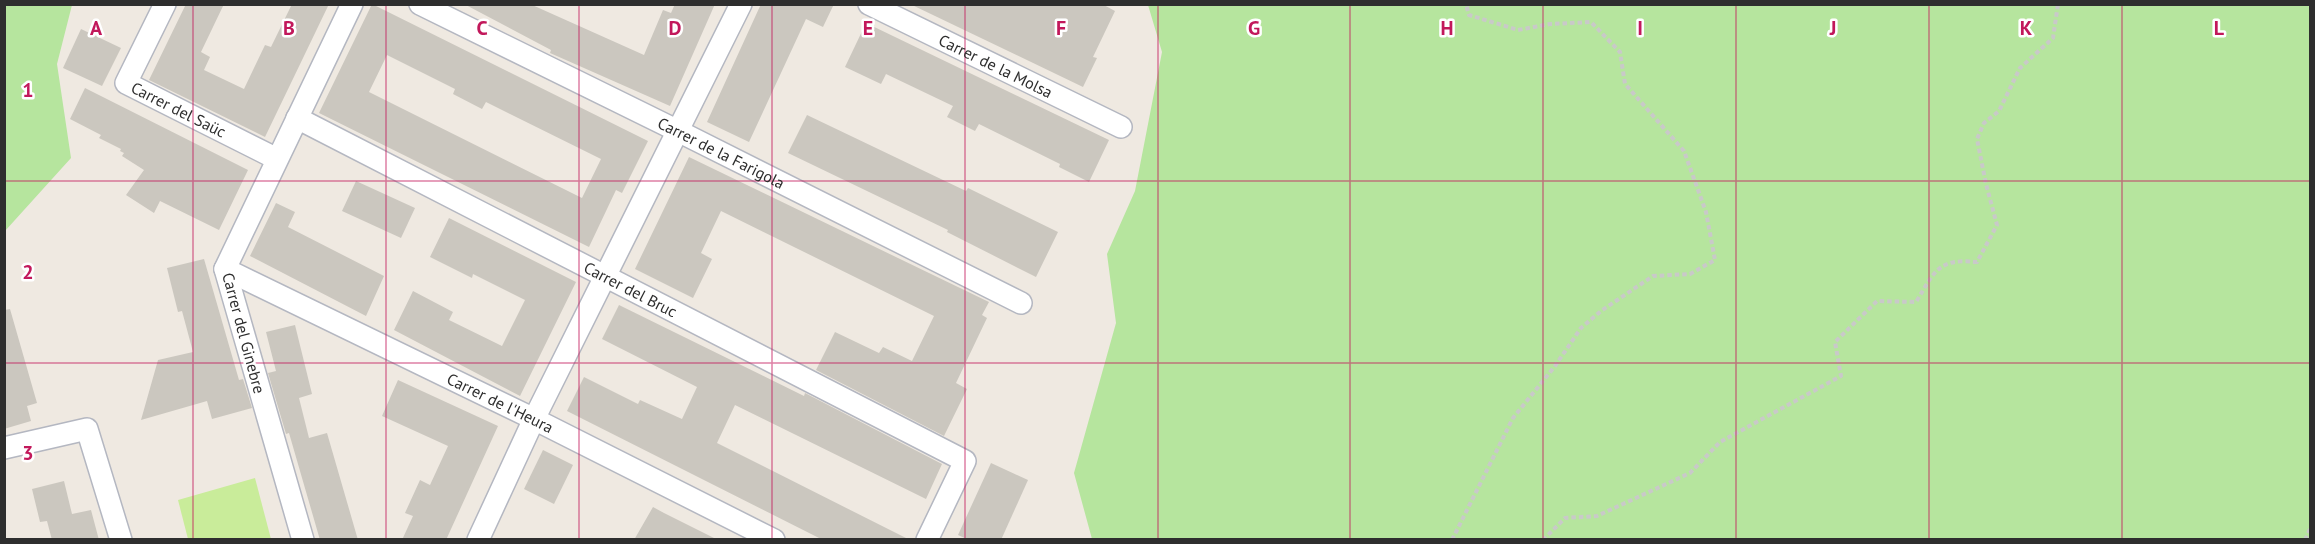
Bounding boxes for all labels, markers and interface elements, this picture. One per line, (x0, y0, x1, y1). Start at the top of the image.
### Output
text: A (90, 15, 103, 41)
text: B (283, 15, 295, 41)
text: C (476, 15, 488, 41)
text: D (669, 15, 682, 41)
text: E (863, 15, 873, 41)
text: F (1056, 15, 1066, 41)
text: G (1248, 15, 1260, 41)
text: H (1440, 15, 1454, 41)
text: I (1637, 15, 1643, 41)
text: J (1829, 15, 1836, 41)
text: K (2020, 15, 2033, 41)
text: L (2214, 15, 2225, 41)
street label: Carrer de la Molsa (936, 30, 1056, 102)
text: 1 (22, 77, 34, 103)
street label: Carrer del Saüc (128, 77, 229, 142)
street label: Carrer de la Farigola (655, 113, 788, 193)
street label: Carrer del Bruc (581, 257, 681, 321)
text: 2 (22, 259, 34, 285)
street label: Carrer del Ginebre (218, 270, 270, 396)
street label: Carrer de l'Heura (444, 368, 557, 437)
text: 3 (22, 440, 34, 466)

